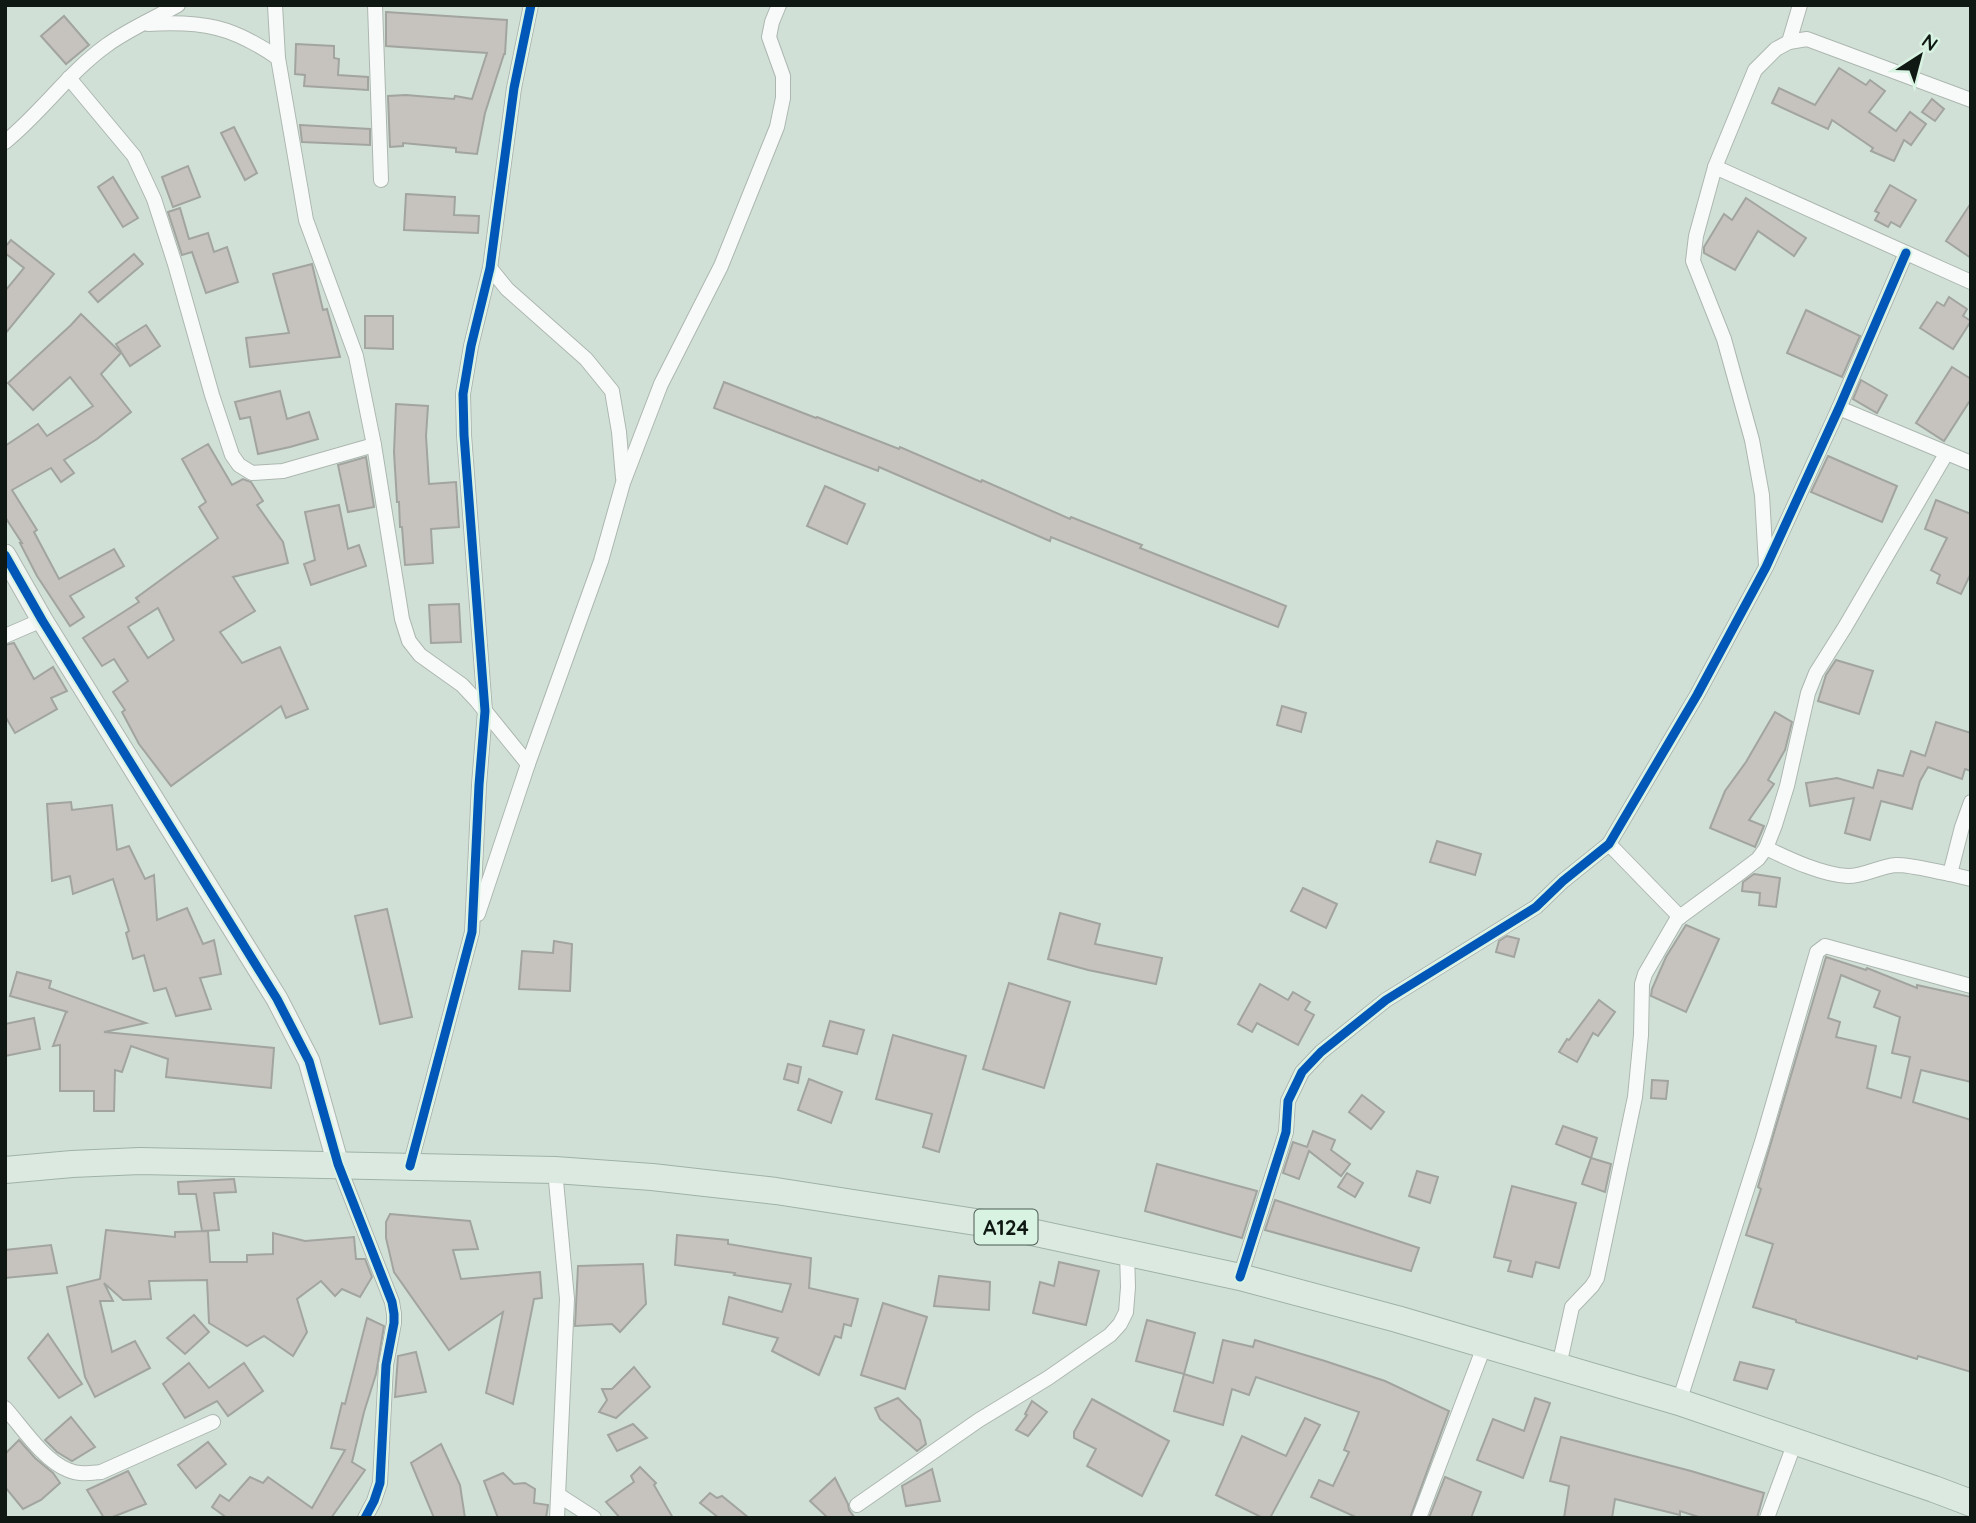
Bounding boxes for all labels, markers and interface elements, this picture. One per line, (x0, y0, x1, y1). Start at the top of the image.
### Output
north arrow (1885, 21, 1955, 91)
text: N (1917, 28, 1943, 56)
road number: A124 (974, 1210, 1038, 1244)

